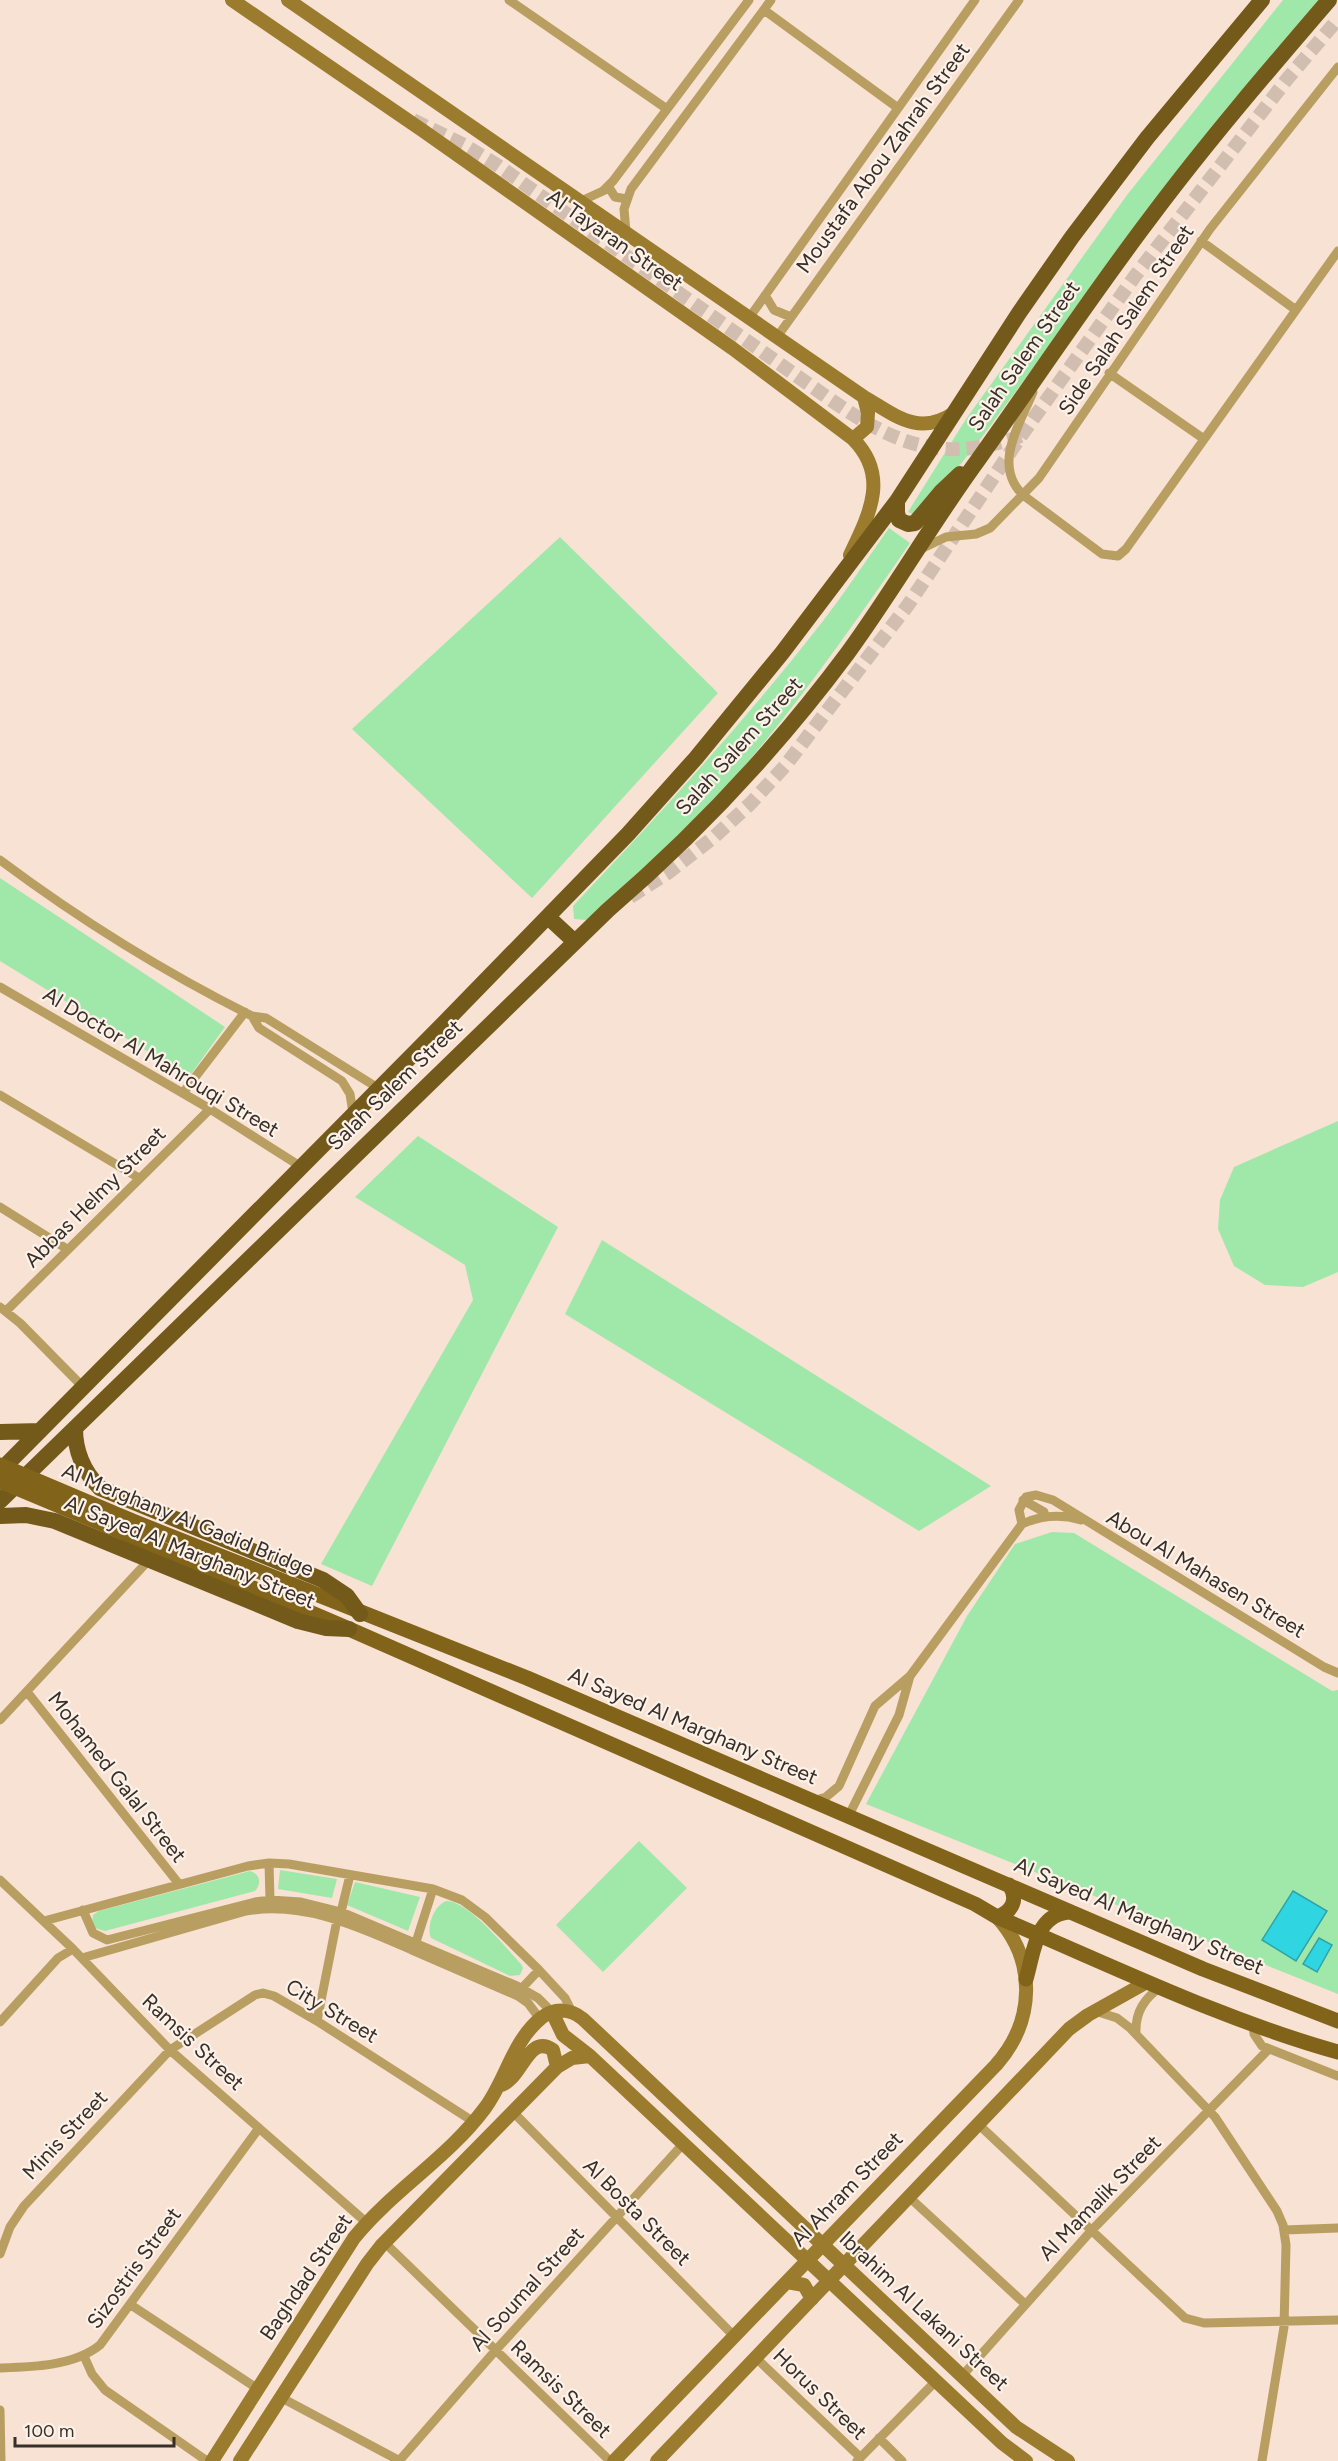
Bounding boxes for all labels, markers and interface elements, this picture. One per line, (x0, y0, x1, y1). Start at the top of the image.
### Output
street label: Moustafa Abou Zahrah Street (791, 38, 975, 278)
street label: Al Tayaran Street (543, 183, 688, 296)
street label: Side Salah Salem Street (1053, 220, 1199, 420)
street label: Salah Salem Street (962, 276, 1085, 436)
street label: Salah Salem Street (670, 671, 807, 820)
street label: Al Doctor Al Mahrouqi Street (39, 981, 284, 1142)
street label: Salah Salem Street (322, 1014, 467, 1155)
street label: Abbas Helmy Street (19, 1121, 170, 1272)
street label: Al Merghany Al Gadid Bridge (59, 1458, 318, 1582)
street label: Al Sayed Al Marghany Street (61, 1490, 319, 1613)
street label: Abou Al Mahasen Street (1102, 1504, 1310, 1643)
street label: Al Sayed Al Marghany Street (565, 1662, 822, 1789)
street label: Mohamed Galal Street (43, 1686, 192, 1867)
street label: Al Sayed Al Marghany Street (1011, 1852, 1268, 1979)
street label: City Street (282, 1973, 383, 2048)
street label: Ramsis Street (137, 1988, 250, 2095)
street label: Minis Street (17, 2085, 112, 2185)
street label: Al Ahram Street (786, 2126, 908, 2251)
street label: Al Mamalik Street (1033, 2130, 1166, 2266)
street label: Al Bosta Street (579, 2153, 696, 2271)
street label: Sizostris Street (81, 2202, 186, 2333)
street label: Baghdad Street (254, 2209, 357, 2345)
street label: Al Soumal Street (464, 2222, 589, 2356)
street label: Ibrahim Al Lakani Street (835, 2226, 1014, 2396)
street label: Ramsis Street (506, 2334, 617, 2443)
street label: Horus Street (768, 2343, 872, 2445)
scale bar (15, 2410, 174, 2448)
text: 100 m (24, 2420, 74, 2442)

